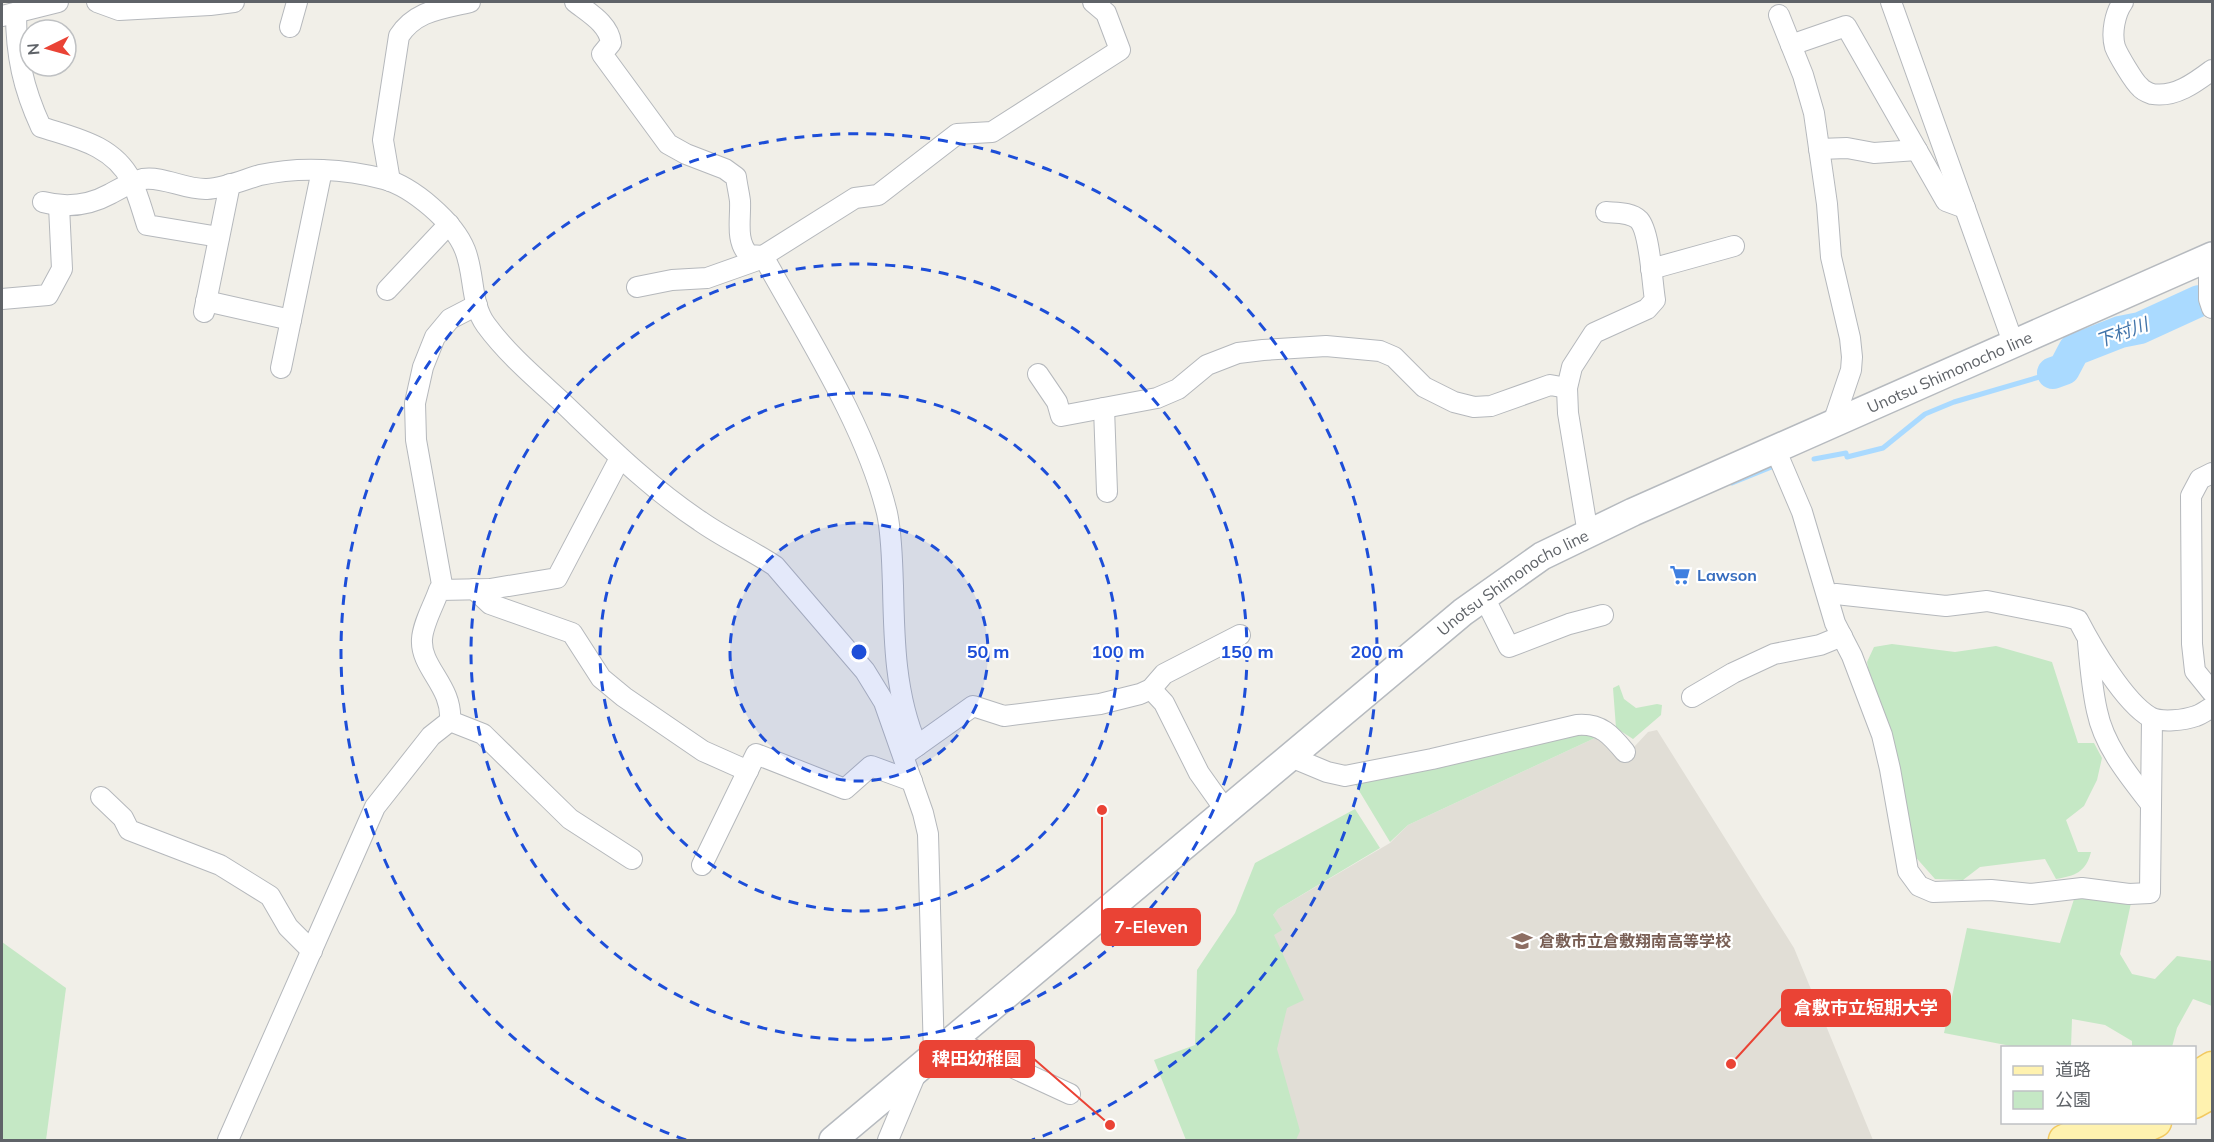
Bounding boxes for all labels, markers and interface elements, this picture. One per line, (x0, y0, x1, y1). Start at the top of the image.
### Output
north arrow (18, 18, 78, 78)
text: N (23, 42, 44, 56)
water label: 下村川 (2093, 312, 2153, 353)
street label: Unotsu Shimonocho line (1864, 327, 2035, 417)
street label: Unotsu Shimonocho line (1433, 525, 1592, 640)
supermarket icon: Lawson (1668, 563, 1692, 587)
place label: Lawson (1697, 565, 1757, 585)
text: 50 m (967, 640, 1009, 663)
text: 100 m (1091, 640, 1145, 663)
text: 150 m (1220, 640, 1274, 663)
text: 200 m (1350, 640, 1404, 663)
centre of rings (849, 642, 869, 662)
callout: 7-Eleven (1102, 909, 1200, 945)
text: 7-Eleven (1114, 915, 1188, 938)
school or university icon: 倉敷市立倉敷翔南高等学校 (1510, 929, 1534, 953)
place label: 倉敷市立倉敷翔南高等学校 (1539, 931, 1731, 951)
callout: 倉敷市立短期大学 (1782, 990, 1950, 1026)
text: 倉敷市立短期大学 (1794, 996, 1938, 1019)
callout: 稗田幼稚園 (920, 1041, 1034, 1077)
legend (2001, 1046, 2196, 1124)
text: 稗田幼稚園 (932, 1047, 1022, 1070)
text: 道路 (2055, 1058, 2091, 1081)
text: 公園 (2055, 1088, 2091, 1111)

